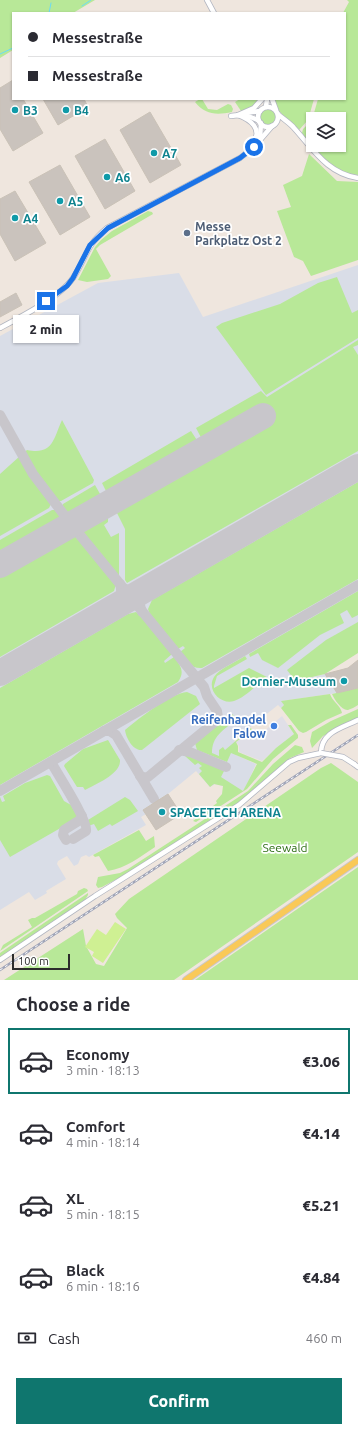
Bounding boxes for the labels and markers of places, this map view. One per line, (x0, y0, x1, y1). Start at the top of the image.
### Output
place label: B3 (23, 104, 38, 117)
place label: B4 (74, 104, 89, 117)
marker: B3 (10, 105, 20, 115)
marker: B4 (61, 105, 71, 115)
place label: A7 (162, 147, 177, 160)
marker: A7 (149, 148, 159, 158)
place label: A6 (115, 171, 130, 184)
marker: A6 (102, 172, 112, 182)
place label: A5 (68, 195, 83, 208)
marker: A5 (55, 196, 65, 206)
place label: A4 (23, 212, 38, 225)
marker: A4 (10, 213, 20, 223)
place label: Messe Parkplatz Ost 2 (195, 220, 282, 247)
marker: Messe Parkplatz Ost 2 (182, 228, 192, 238)
place label: Dornier-Museum (241, 675, 336, 688)
marker: Dornier-Museum (339, 676, 349, 686)
place label: Reifenhandel Falow (191, 713, 267, 740)
marker: Reifenhandel Falow (269, 721, 279, 731)
place label: SPACETECH ARENA (170, 806, 282, 819)
marker: SPACETECH ARENA (157, 807, 167, 817)

